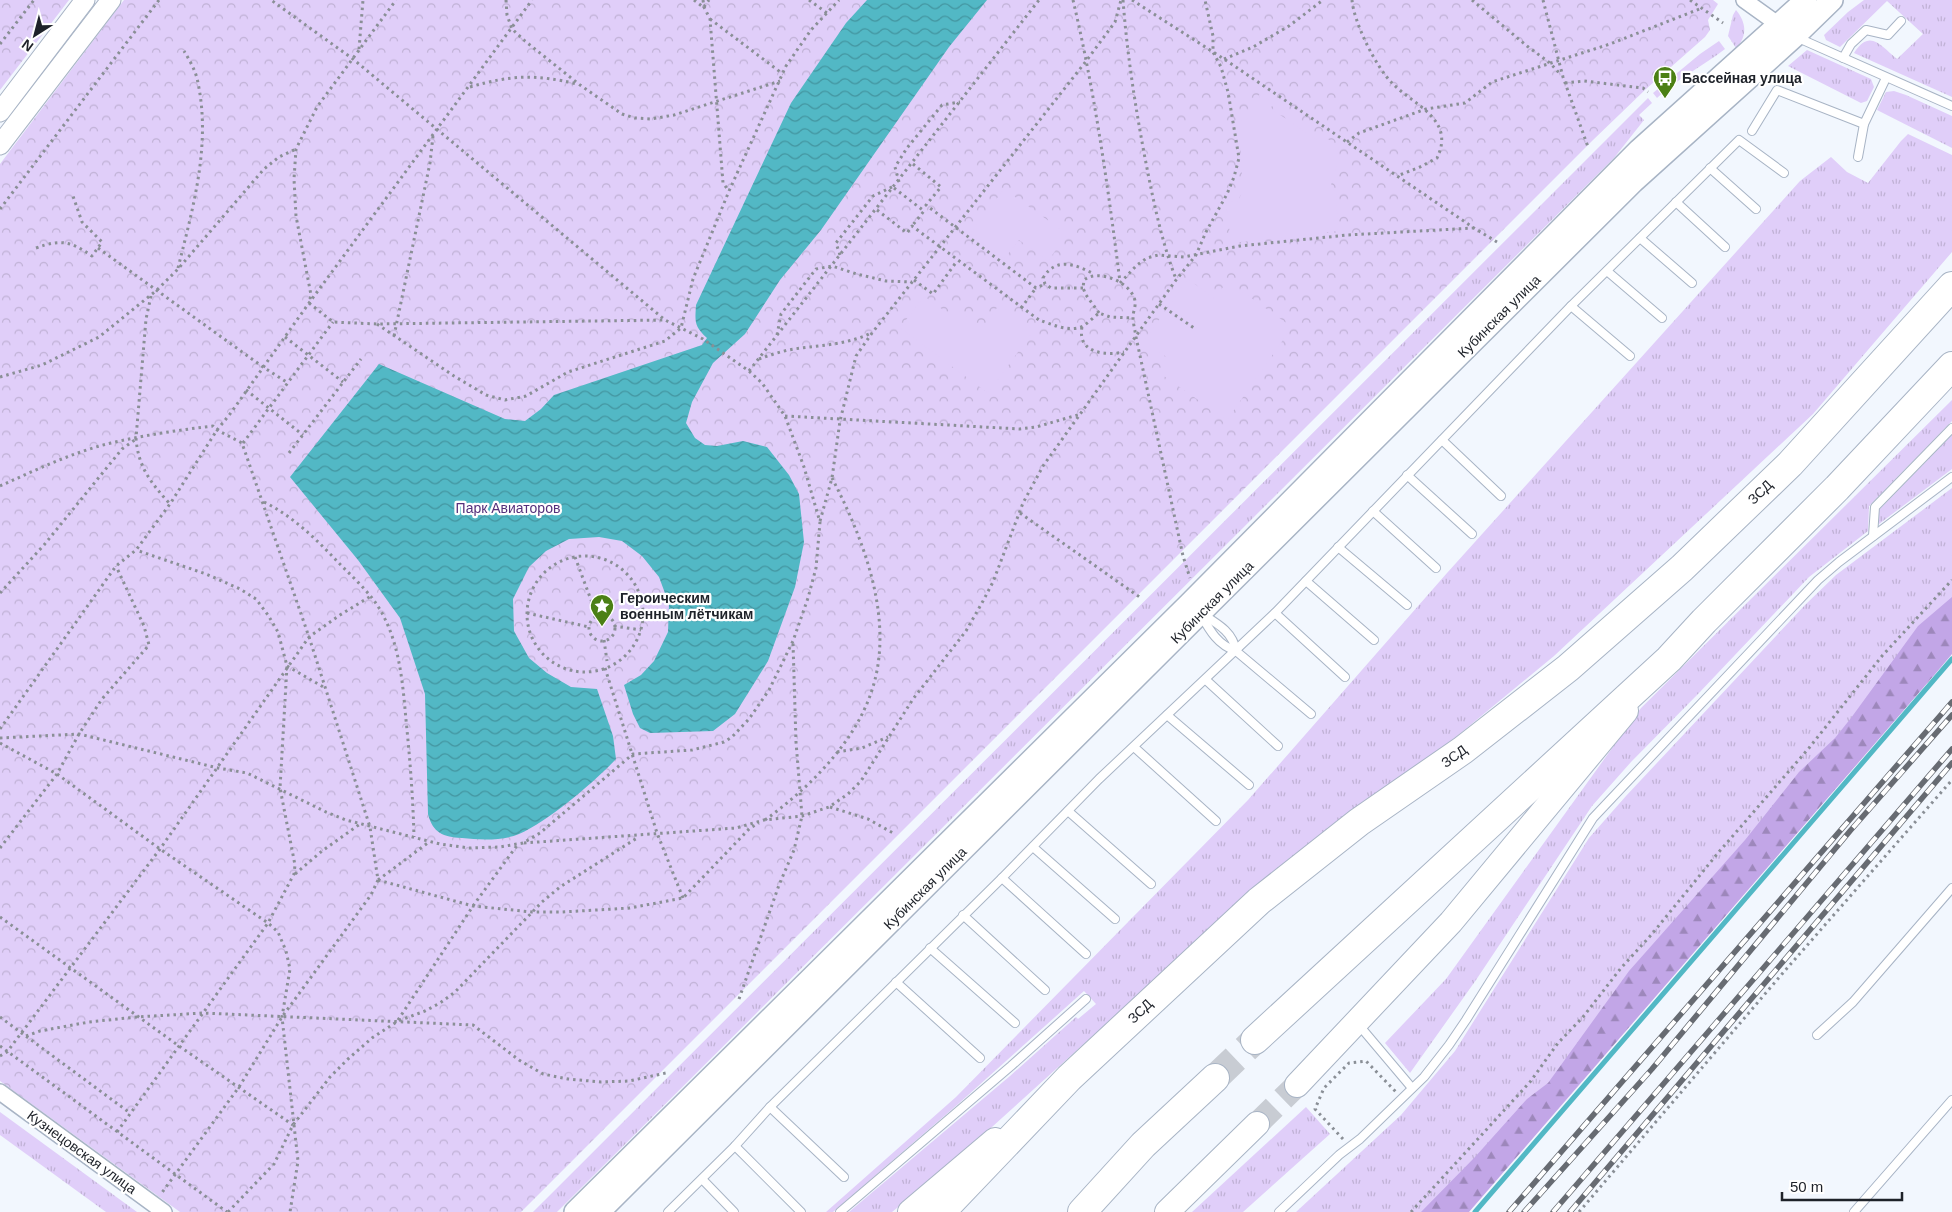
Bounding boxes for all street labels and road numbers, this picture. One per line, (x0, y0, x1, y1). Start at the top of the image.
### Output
street label: Кубинская улица (1454, 271, 1544, 361)
street label: ЗСД (1745, 476, 1776, 507)
street label: Кубинская улица (1167, 557, 1257, 647)
street label: ЗСД (1438, 741, 1470, 771)
street label: Кубинская улица (880, 843, 970, 933)
street label: ЗСД (1125, 995, 1156, 1026)
street label: Кузнецовская улица (24, 1107, 140, 1197)

